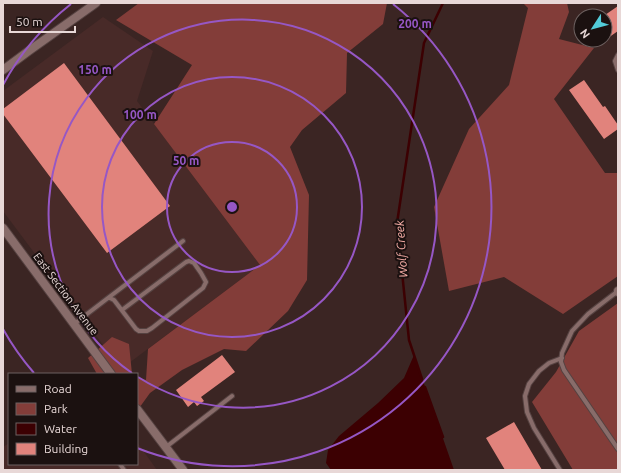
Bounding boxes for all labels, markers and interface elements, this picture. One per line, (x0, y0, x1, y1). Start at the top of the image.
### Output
scale bar (10, 8, 75, 34)
north arrow (573, 8, 613, 48)
text: 50 m (16, 15, 43, 28)
text: 200 m (398, 17, 432, 30)
text: N (578, 27, 592, 41)
text: 150 m (78, 63, 112, 76)
text: 100 m (123, 108, 157, 121)
text: 50 m (173, 154, 199, 167)
centre of rings (225, 200, 239, 214)
water label: Wolf Creek (392, 219, 410, 278)
street label: East Section Avenue (31, 251, 101, 337)
legend (8, 373, 138, 465)
text: Road (44, 382, 72, 395)
text: Park (44, 402, 68, 415)
text: Water (44, 422, 77, 435)
text: Building (44, 442, 88, 455)

